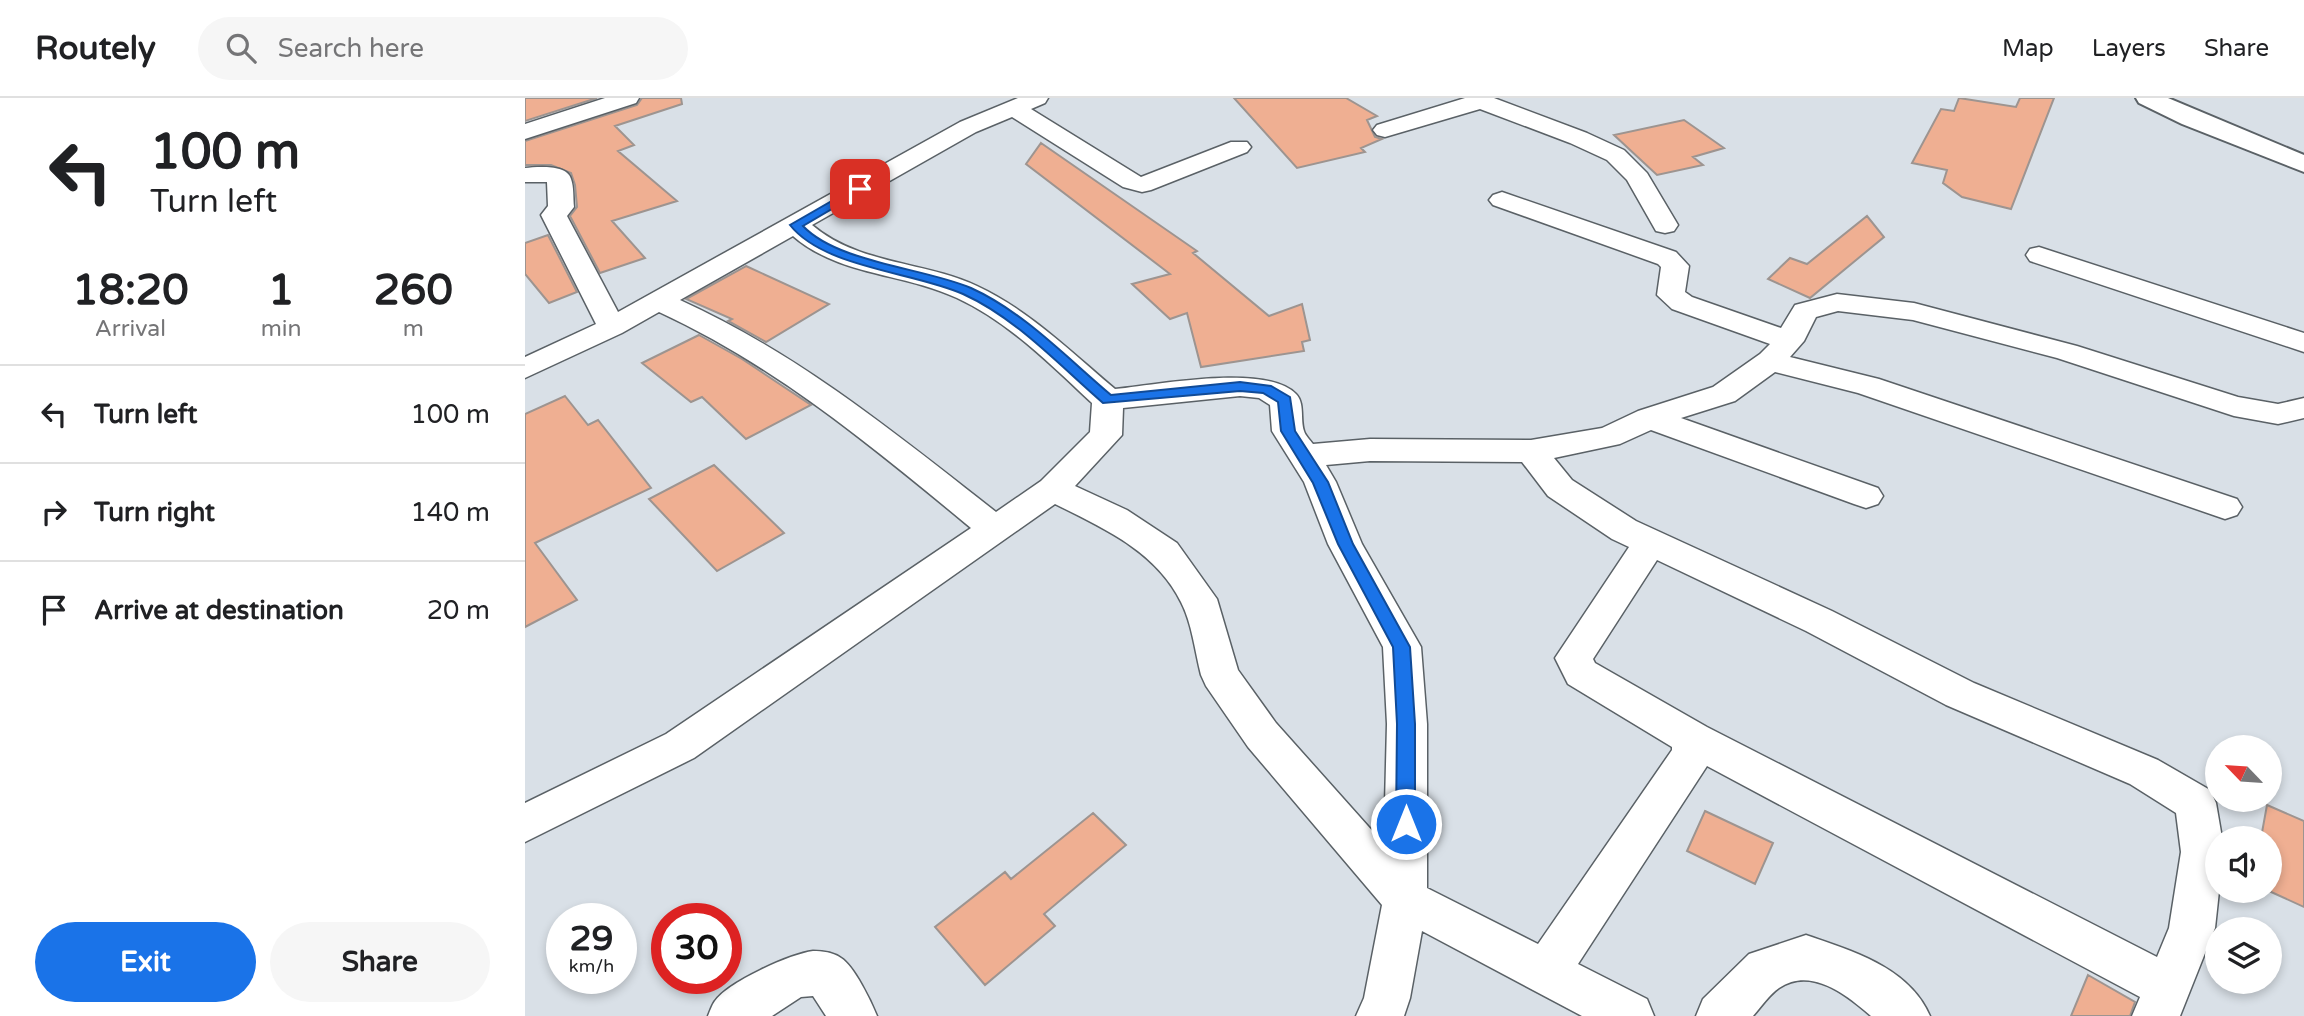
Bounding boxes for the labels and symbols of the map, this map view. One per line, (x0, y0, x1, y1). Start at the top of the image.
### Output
pin (830, 159, 890, 219)
north arrow (2205, 735, 2282, 812)
position arrow (1369, 787, 1443, 861)
speed limit sign: 30 (651, 903, 742, 994)

